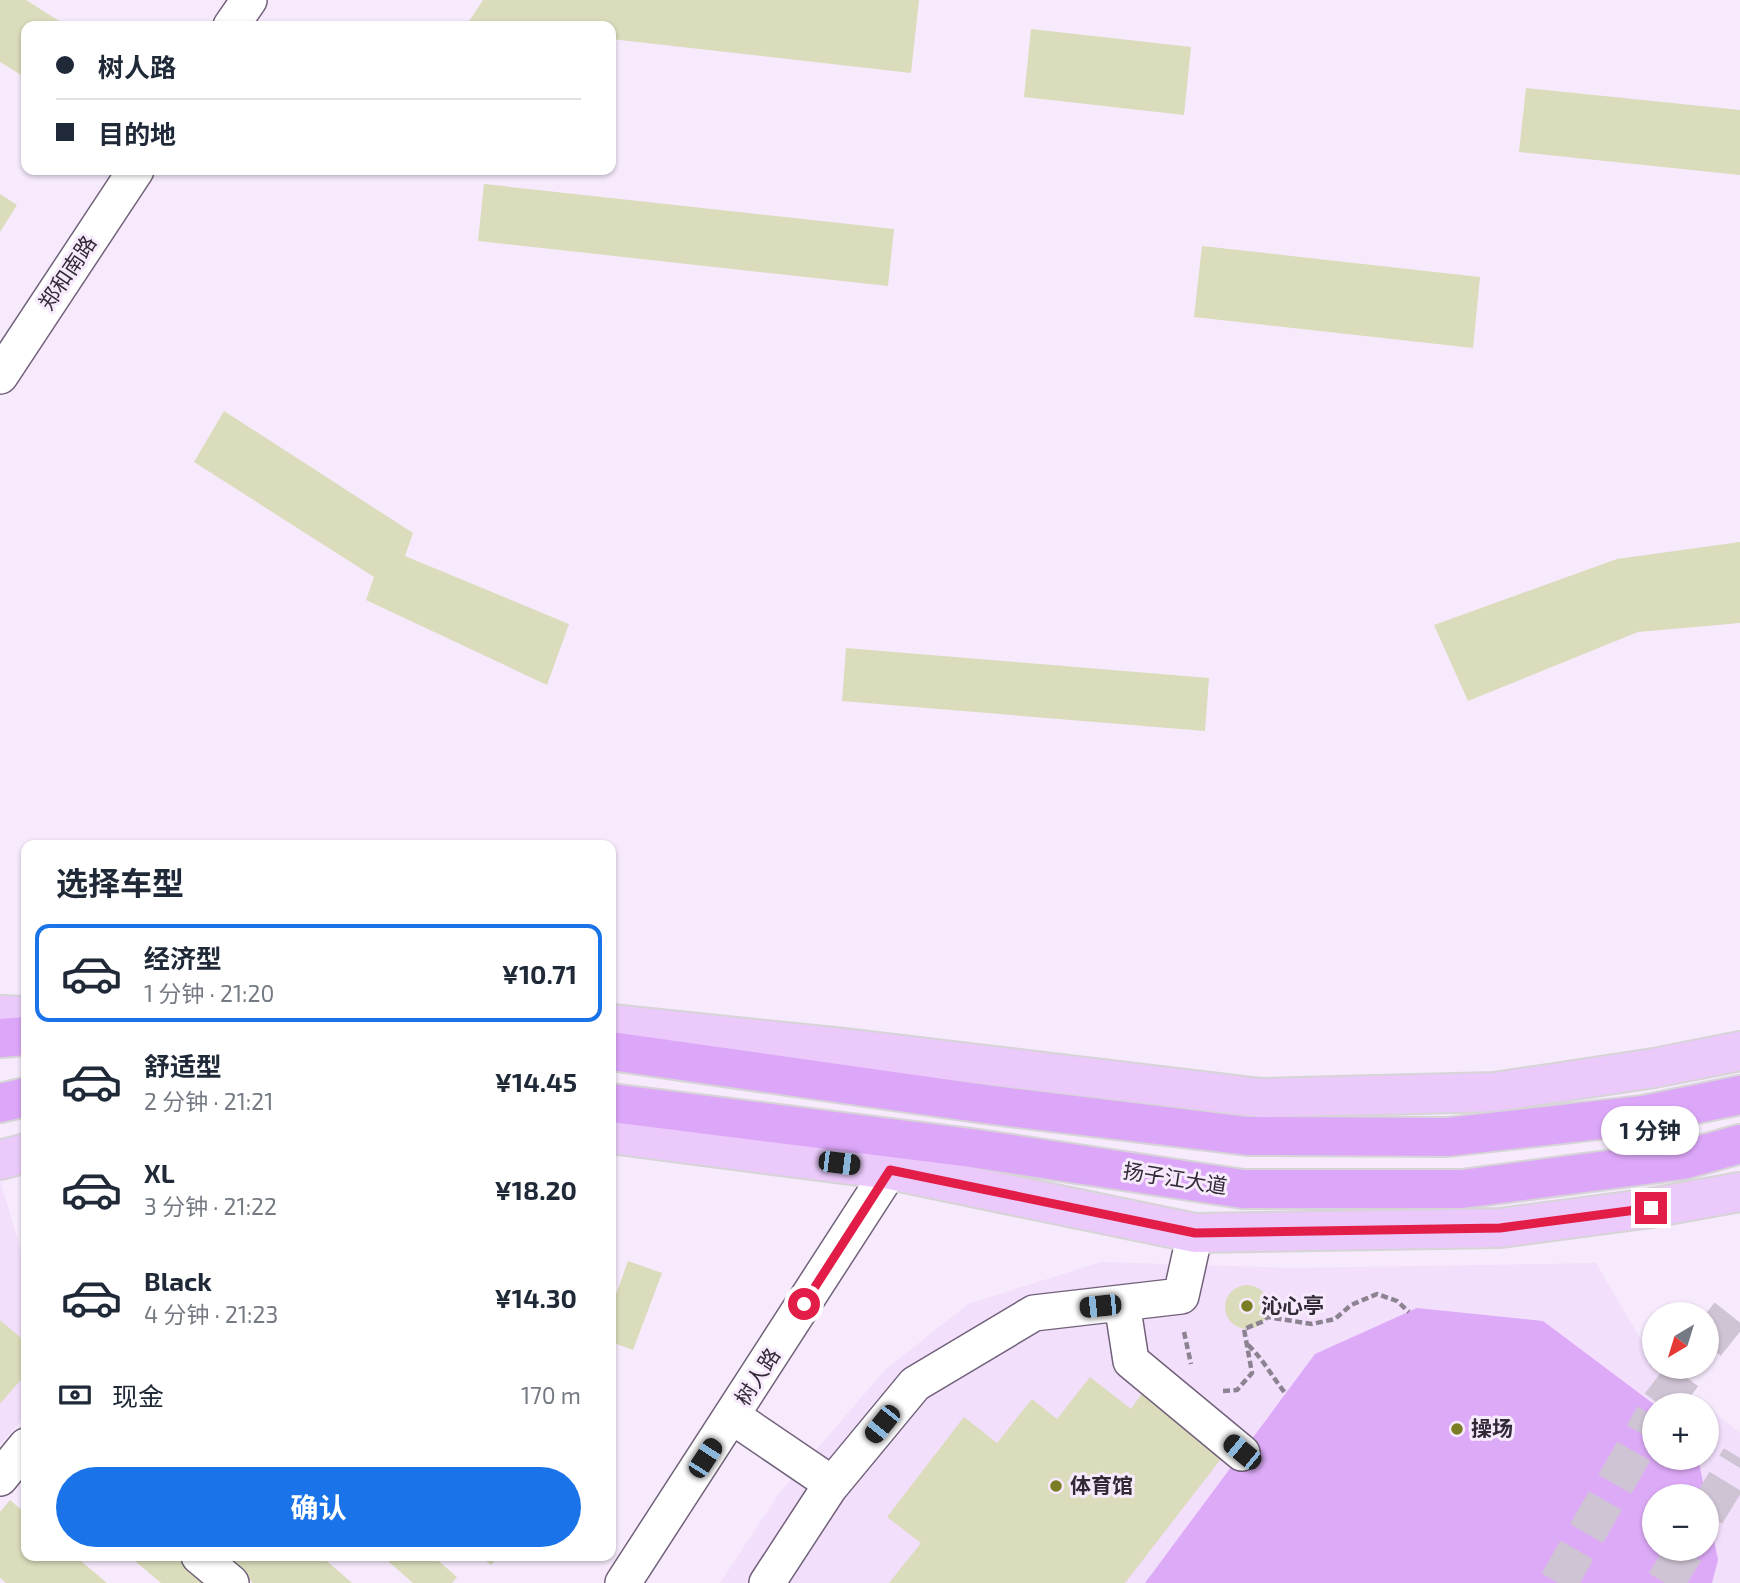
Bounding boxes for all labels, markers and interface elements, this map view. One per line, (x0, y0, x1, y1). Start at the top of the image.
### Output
text: 树人路 (98, 51, 176, 82)
text: 目的地 (98, 118, 176, 149)
street label: 郑和南路 (33, 230, 101, 314)
text: 选择车型 (56, 863, 184, 901)
icon: car (60, 942, 123, 1005)
text: 经济型 (144, 942, 222, 973)
text: ¥10.71 (502, 958, 577, 989)
text: 1 分钟 · 21:20 (144, 979, 274, 1007)
icon: car (60, 1050, 123, 1113)
text: 舒适型 (144, 1050, 222, 1081)
text: ¥14.45 (495, 1066, 577, 1097)
text: 2 分钟 · 21:21 (144, 1087, 273, 1115)
callout: 1 分钟 (1602, 1106, 1700, 1156)
text: 1 分钟 (1620, 1116, 1680, 1144)
car (817, 1150, 862, 1176)
text: XL (144, 1157, 175, 1188)
street label: 扬子江大道 (1121, 1157, 1229, 1198)
icon: car (60, 1158, 123, 1221)
text: ¥18.20 (494, 1174, 577, 1205)
text: 3 分钟 · 21:22 (144, 1192, 277, 1220)
route end (1635, 1192, 1667, 1224)
text: Black (144, 1265, 212, 1296)
icon: car (60, 1266, 123, 1329)
text: ¥14.30 (494, 1282, 577, 1313)
route start (788, 1288, 820, 1320)
place label: 沁心亭 (1261, 1292, 1324, 1317)
car (1079, 1293, 1122, 1319)
marker: 沁心亭 (1239, 1298, 1255, 1314)
text: 4 分钟 · 21:23 (144, 1300, 278, 1328)
north arrow (1642, 1302, 1718, 1379)
map controls (1642, 1302, 1719, 1561)
street label: 树人路 (729, 1343, 784, 1409)
icon: cash (56, 1376, 94, 1414)
text: 现金 (112, 1380, 164, 1411)
text: 170 m (521, 1381, 581, 1409)
button: + (1642, 1393, 1719, 1470)
car (861, 1401, 904, 1447)
place label: 操场 (1471, 1415, 1513, 1440)
marker: 操场 (1449, 1421, 1465, 1437)
car (1220, 1431, 1265, 1473)
car (685, 1435, 726, 1481)
button: 确认 (56, 1467, 581, 1547)
place label: 体育馆 (1070, 1472, 1133, 1497)
marker: 体育馆 (1048, 1478, 1064, 1494)
button: − (1642, 1484, 1719, 1561)

